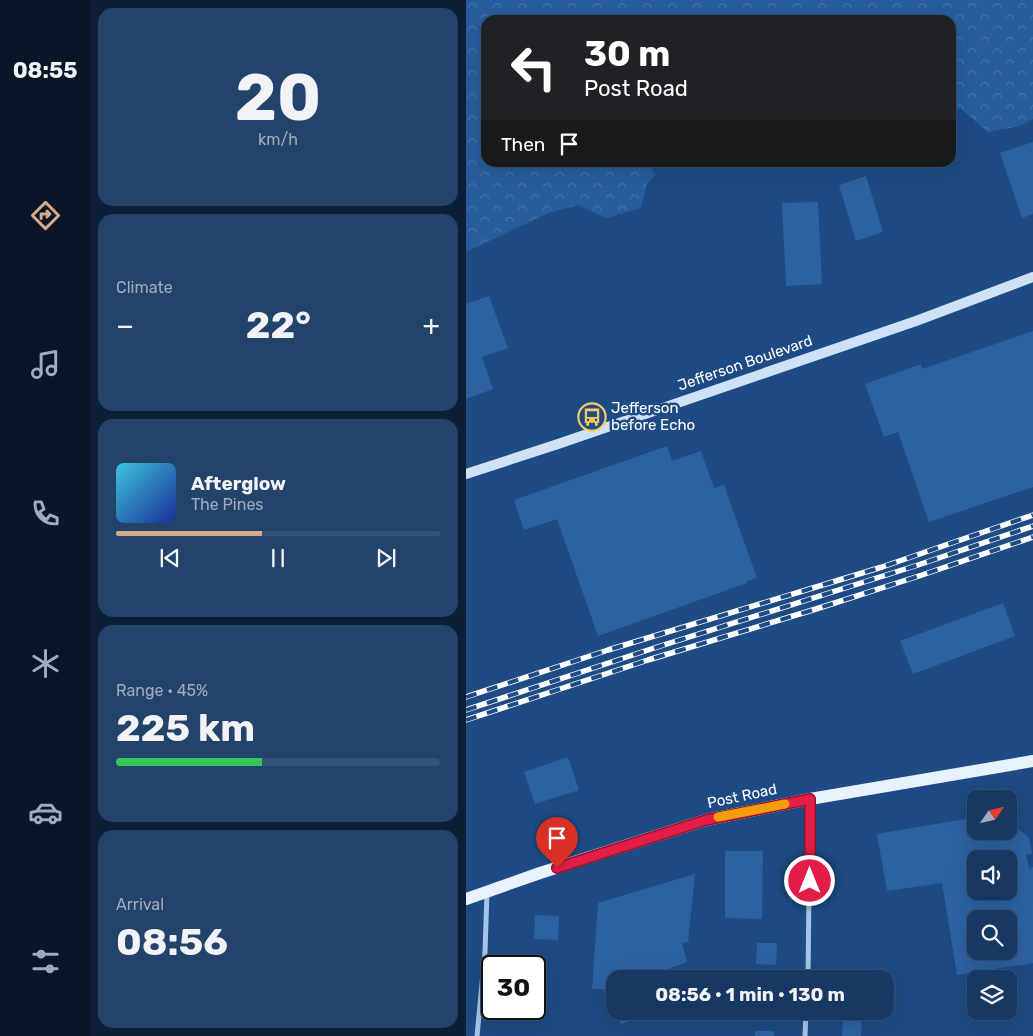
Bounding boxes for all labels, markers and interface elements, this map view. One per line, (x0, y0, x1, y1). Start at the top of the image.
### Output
text: 30 m (584, 33, 670, 75)
icon: left (501, 35, 566, 100)
text: 08:55 (13, 57, 77, 84)
text: 20 (235, 59, 321, 136)
text: Post Road (584, 75, 688, 102)
text: km/h (258, 130, 298, 149)
icon: arrive (555, 130, 583, 158)
text: Then (501, 133, 545, 156)
icon: directions (28, 198, 63, 233)
text: Climate (116, 278, 173, 297)
text: 22° (246, 302, 311, 348)
text: − (116, 309, 134, 342)
text: + (423, 309, 440, 342)
street label: Jefferson Boulevard (675, 331, 815, 395)
icon: music (28, 347, 63, 382)
place label: Jefferson before Echo (611, 399, 695, 434)
bus stop icon: Jefferson before Echo (577, 402, 607, 432)
text: Afterglow (191, 472, 286, 495)
text: The Pines (191, 495, 264, 514)
icon: phone (28, 496, 63, 531)
icon: previous (156, 544, 184, 572)
icon: pause (264, 544, 292, 572)
icon: next (372, 544, 400, 572)
icon: climate (28, 646, 63, 681)
text: Range · 45% (116, 681, 208, 700)
text: 225 km (116, 705, 255, 751)
street label: Post Road (705, 780, 779, 812)
north arrow (967, 790, 1017, 840)
map controls (967, 790, 1017, 1020)
icon: car (28, 795, 63, 830)
pin (536, 817, 578, 868)
icon: arrive (543, 824, 571, 852)
button: sound (967, 850, 1017, 900)
position arrow (783, 854, 835, 906)
text: Arrival (116, 895, 164, 914)
button: search (967, 910, 1017, 960)
text: 08:56 (116, 919, 228, 965)
icon: filters (28, 944, 63, 979)
speed limit sign: 30 (481, 955, 546, 1020)
button: layers (967, 970, 1017, 1020)
text: 08:56 · 1 min · 130 m (655, 983, 845, 1006)

